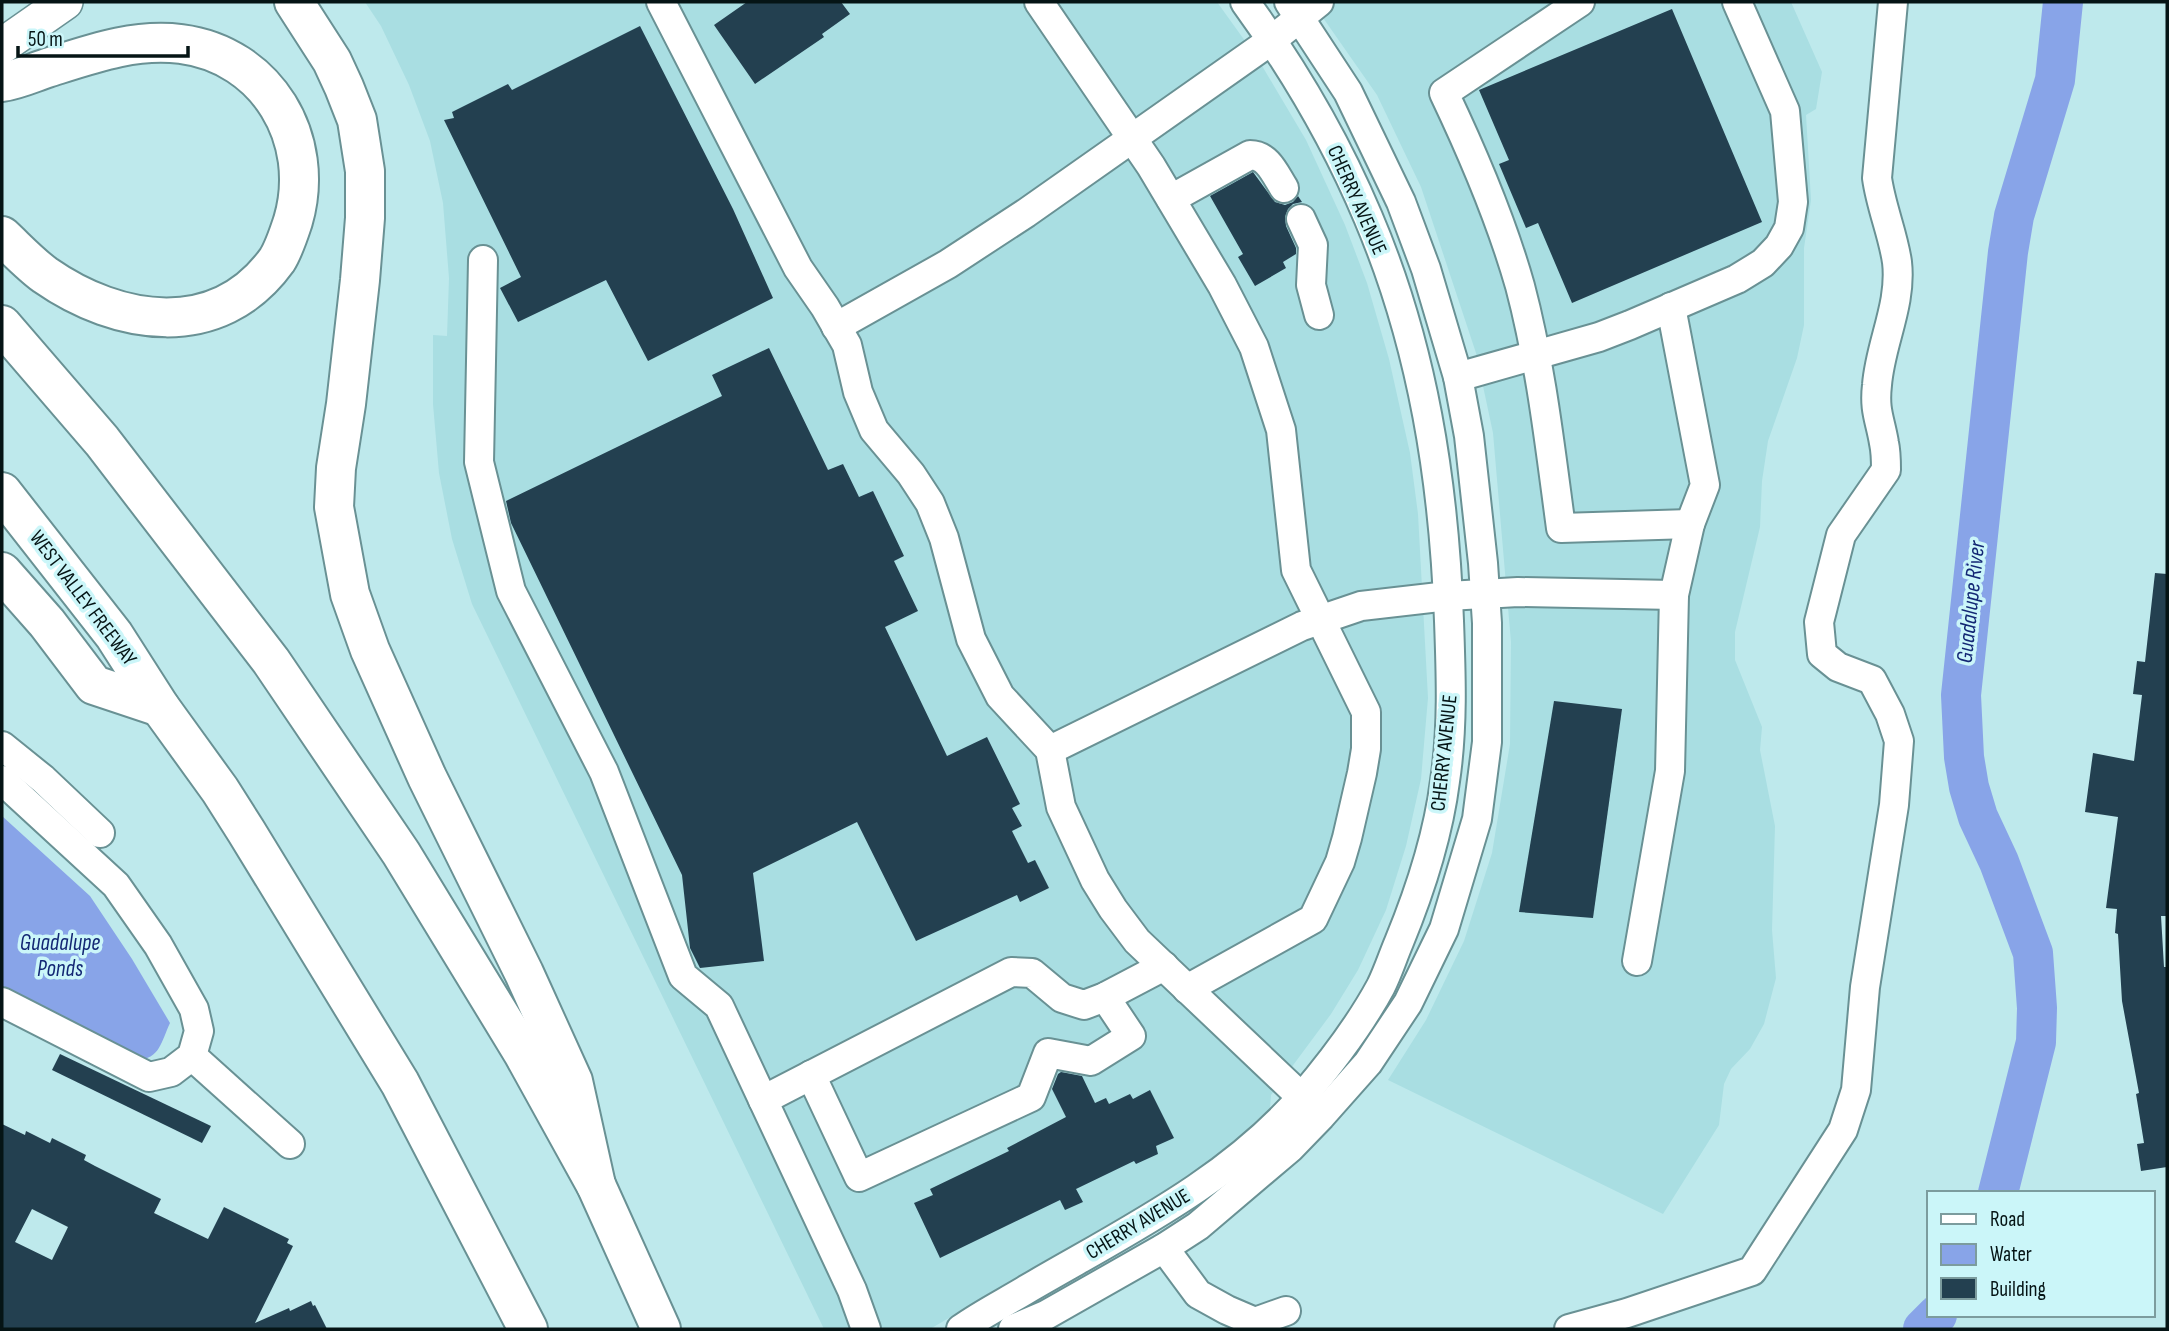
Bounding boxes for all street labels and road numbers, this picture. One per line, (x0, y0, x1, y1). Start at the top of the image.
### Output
street label: CHERRY AVENUE (1322, 141, 1392, 259)
street label: WEST VALLEY FREEWAY (24, 526, 142, 671)
street label: CHERRY AVENUE (1425, 694, 1463, 812)
street label: CHERRY AVENUE (1081, 1183, 1195, 1265)

